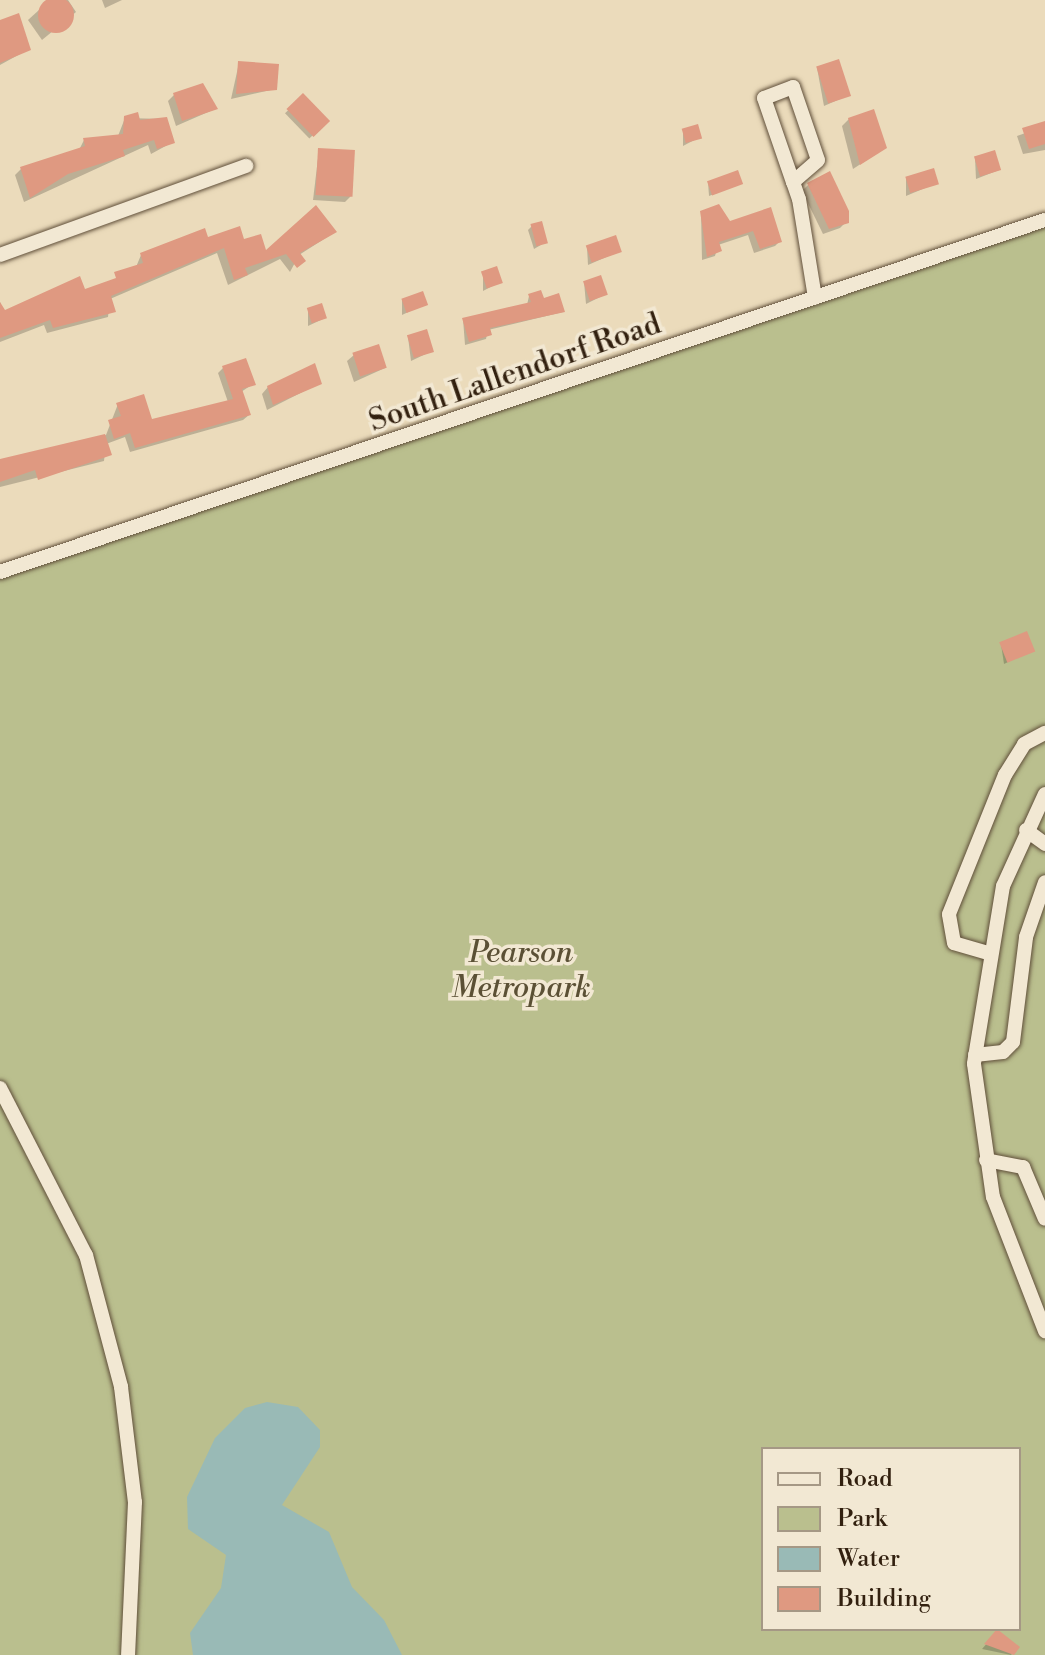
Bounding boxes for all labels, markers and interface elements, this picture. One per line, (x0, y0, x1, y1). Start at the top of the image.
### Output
street label: South Lallendorf Road (364, 306, 666, 440)
park label: Pearson Metropark (451, 935, 591, 1006)
legend (761, 1447, 1021, 1631)
text: Road (837, 1464, 893, 1494)
text: Park (837, 1504, 887, 1534)
text: Water (837, 1544, 900, 1574)
text: Building (837, 1584, 931, 1614)

